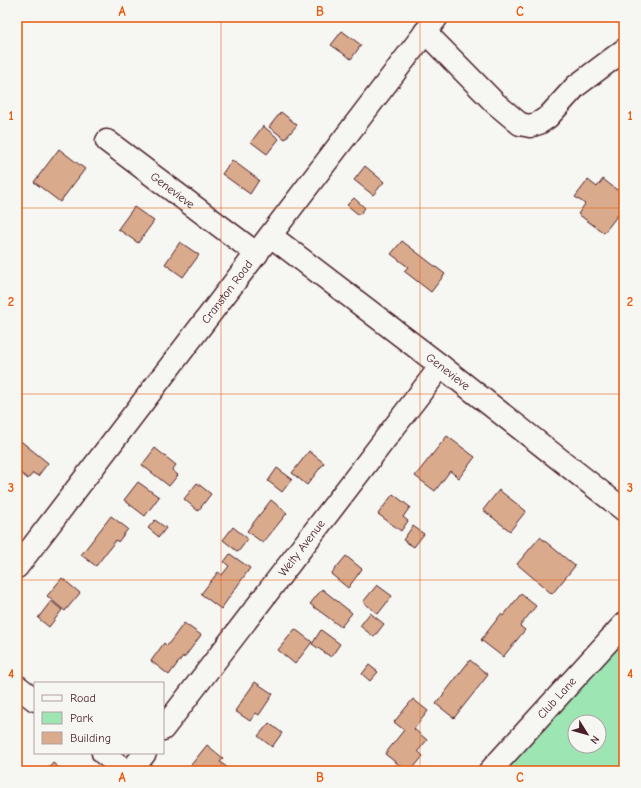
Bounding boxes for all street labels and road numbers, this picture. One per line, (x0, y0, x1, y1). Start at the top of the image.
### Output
street label: Genevieve (148, 169, 197, 212)
street label: Cranston Road (198, 258, 256, 326)
street label: Genevieve (423, 350, 473, 393)
street label: Welty Avenue (276, 517, 328, 579)
street label: Club Lane (534, 674, 579, 721)

